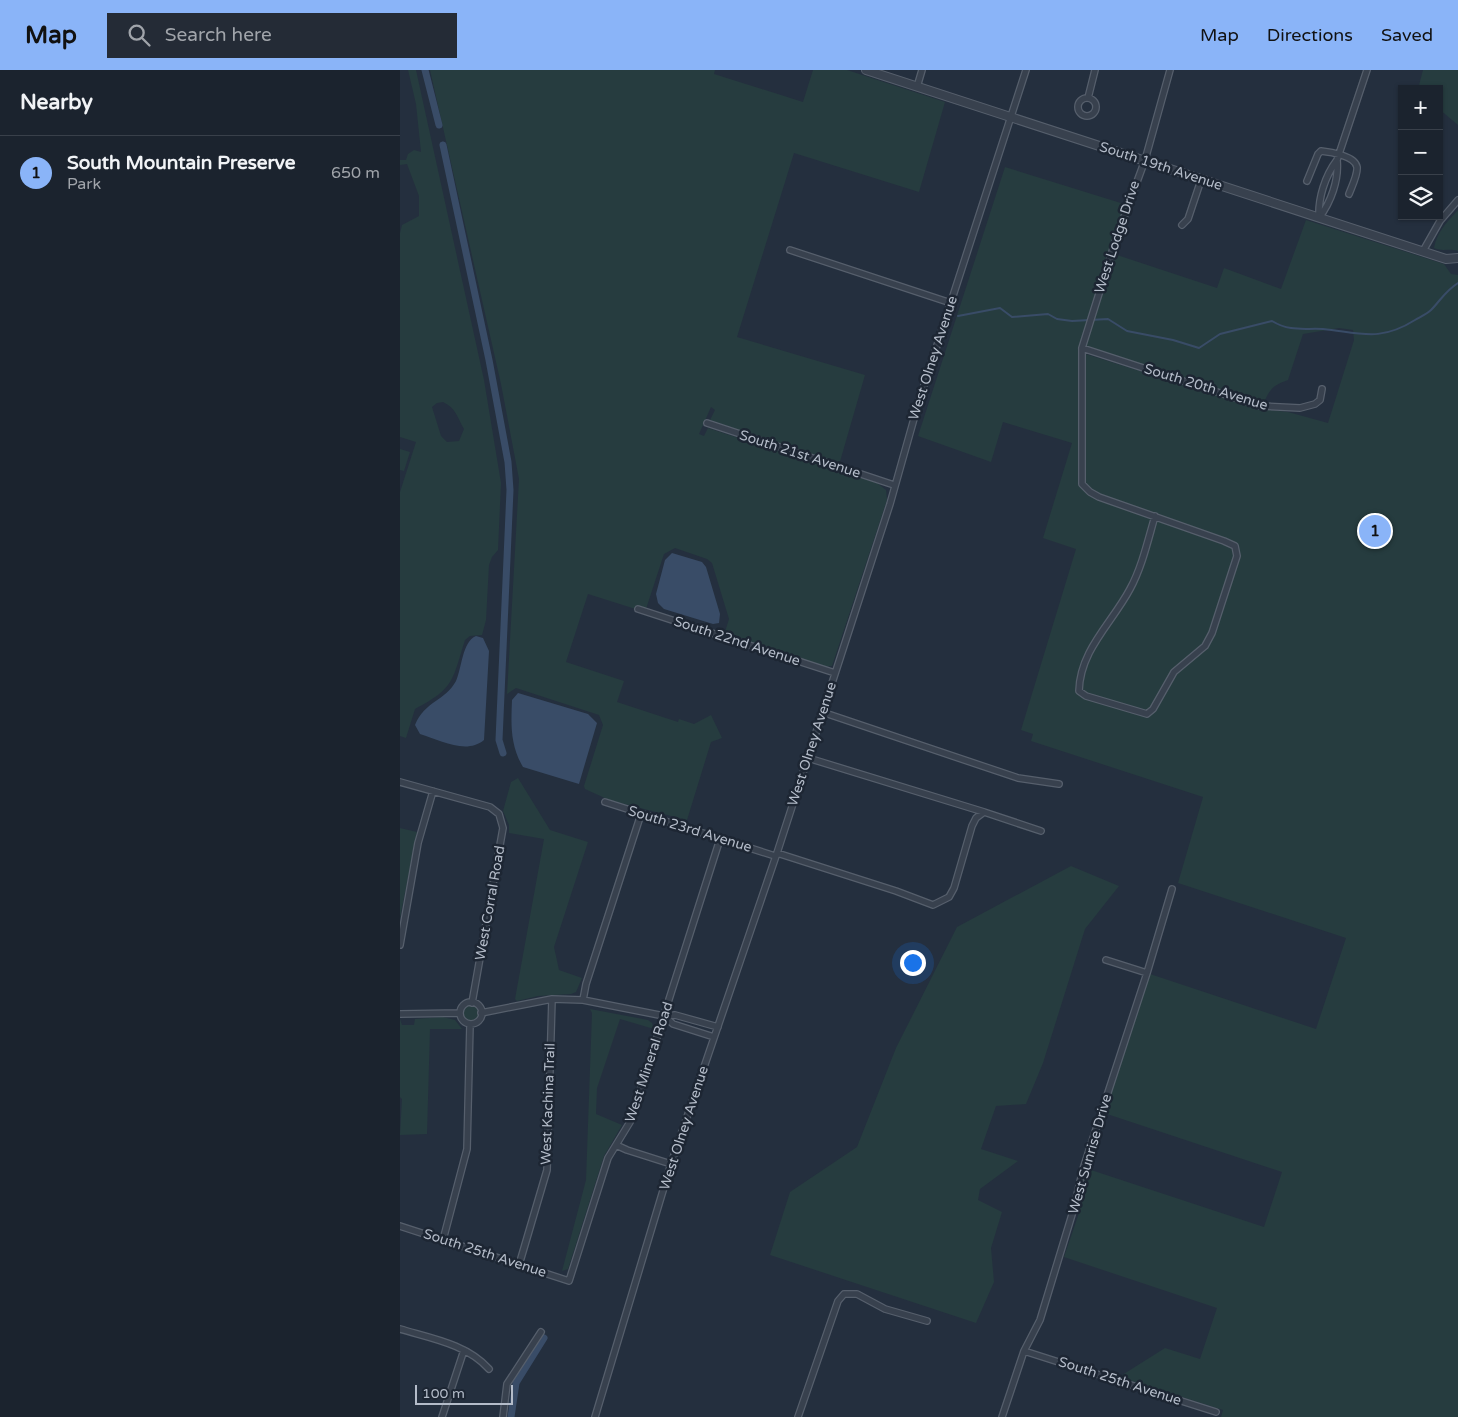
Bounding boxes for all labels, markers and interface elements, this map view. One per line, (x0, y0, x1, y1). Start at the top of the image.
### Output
search box (107, 13, 457, 58)
text: Map (25, 21, 77, 50)
icon: search (125, 21, 153, 49)
text: Search here (165, 24, 272, 46)
text: Map (1200, 24, 1239, 46)
text: Directions (1267, 24, 1353, 46)
text: Saved (1381, 24, 1433, 46)
map controls (1398, 85, 1443, 220)
button: + (1398, 85, 1443, 130)
text: Nearby (20, 90, 93, 115)
button: − (1398, 130, 1443, 175)
street label: South 19th Avenue (1097, 138, 1225, 194)
text: South Mountain Preserve (67, 152, 296, 174)
text: 1 (31, 163, 41, 183)
text: 650 m (331, 163, 380, 183)
text: Park (67, 174, 101, 194)
button: layers (1398, 175, 1443, 220)
street label: West Lodge Drive (1091, 178, 1143, 295)
street label: West Olney Avenue (905, 294, 961, 422)
street label: South 20th Avenue (1142, 360, 1270, 414)
street label: South 21st Avenue (737, 426, 863, 482)
pin: 1 (1359, 512, 1391, 550)
street label: South 22nd Avenue (672, 613, 802, 669)
street label: West Olney Avenue (784, 680, 840, 808)
street label: South 23rd Avenue (626, 802, 754, 856)
street label: West Corral Road (472, 844, 508, 962)
your location (900, 950, 926, 976)
street label: West Mineral Road (621, 999, 677, 1125)
street label: West Kachina Trail (537, 1043, 559, 1165)
street label: West Olney Avenue (656, 1064, 712, 1192)
street label: West Sunrise Drive (1065, 1092, 1115, 1216)
street label: South 25th Avenue (421, 1225, 549, 1281)
street label: South 25th Avenue (1056, 1353, 1184, 1409)
scale bar (415, 1382, 512, 1405)
text: 100 m (422, 1385, 465, 1402)

